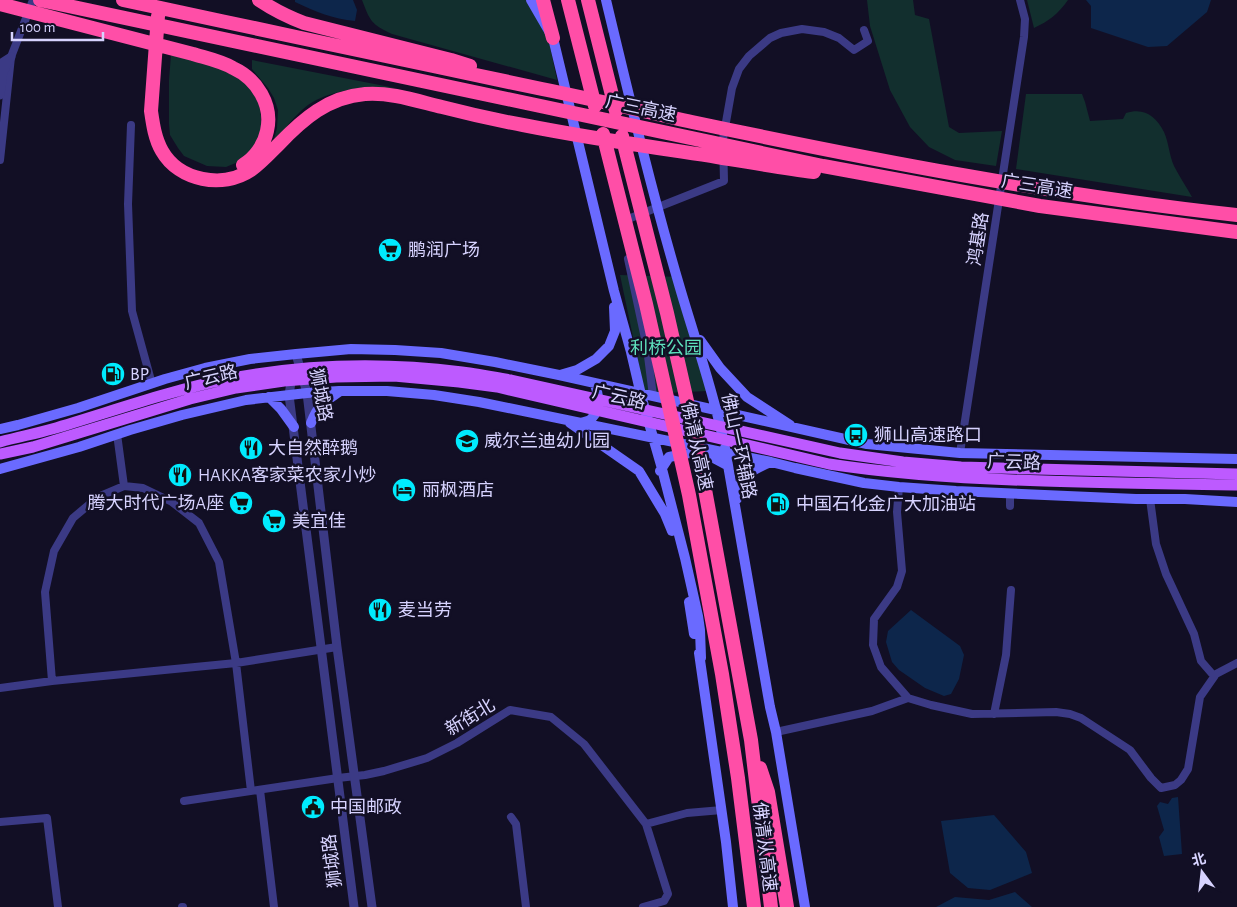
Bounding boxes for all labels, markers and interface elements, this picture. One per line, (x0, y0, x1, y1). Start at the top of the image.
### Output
scale bar (12, 10, 104, 42)
text: 100 m (20, 20, 55, 35)
street label: 广三高速 (604, 91, 678, 125)
street label: 广三高速 (1000, 170, 1074, 202)
street label: 鸿基路 (964, 211, 992, 267)
supermarket icon: 鹏润广场 (377, 237, 403, 263)
place label: 鹏润广场 (408, 240, 480, 260)
park label: 利桥公园 (630, 338, 702, 358)
fuel station icon: BP (100, 361, 126, 387)
street label: 广云路 (182, 361, 240, 393)
place label: BP (130, 366, 149, 384)
street label: 狮城路 (306, 367, 336, 423)
street label: 广云路 (590, 381, 648, 413)
street label: 佛山一环辅路 (718, 391, 760, 501)
street label: 佛清从高速 (678, 400, 716, 492)
bus stop icon: 狮山高速路口 (843, 422, 869, 448)
place label: 狮山高速路口 (874, 425, 982, 445)
school or university icon: 威尔兰迪幼儿园 (454, 428, 480, 454)
place label: 威尔兰迪幼儿园 (484, 431, 610, 451)
restaurant icon: 大自然醉鹅 (238, 435, 264, 461)
place label: 大自然醉鹅 (268, 438, 358, 458)
street label: 广云路 (987, 451, 1041, 473)
restaurant icon: HAKKA客家菜农家小炒 (167, 462, 193, 488)
place label: HAKKA客家菜农家小炒 (198, 465, 377, 485)
hotel icon: 丽枫酒店 (391, 477, 417, 503)
place label: 丽枫酒店 (422, 480, 494, 500)
supermarket icon: 腾大时代广场A座 (228, 490, 254, 516)
fuel station icon: 中国石化金广大加油站 (765, 491, 791, 517)
place label: 腾大时代广场A座 (88, 493, 224, 513)
place label: 中国石化金广大加油站 (796, 494, 976, 514)
supermarket icon: 美宜佳 (261, 508, 287, 534)
place label: 美宜佳 (292, 511, 346, 531)
restaurant icon: 麦当劳 (367, 597, 393, 623)
place label: 麦当劳 (398, 600, 452, 620)
street label: 新街北 (442, 695, 498, 739)
public building icon: 中国邮政 (300, 794, 326, 820)
place label: 中国邮政 (330, 797, 402, 817)
street label: 佛清从高速 (750, 801, 780, 893)
street label: 狮城路 (319, 833, 345, 889)
north arrow (1177, 847, 1227, 897)
text: 北 (1190, 851, 1207, 869)

